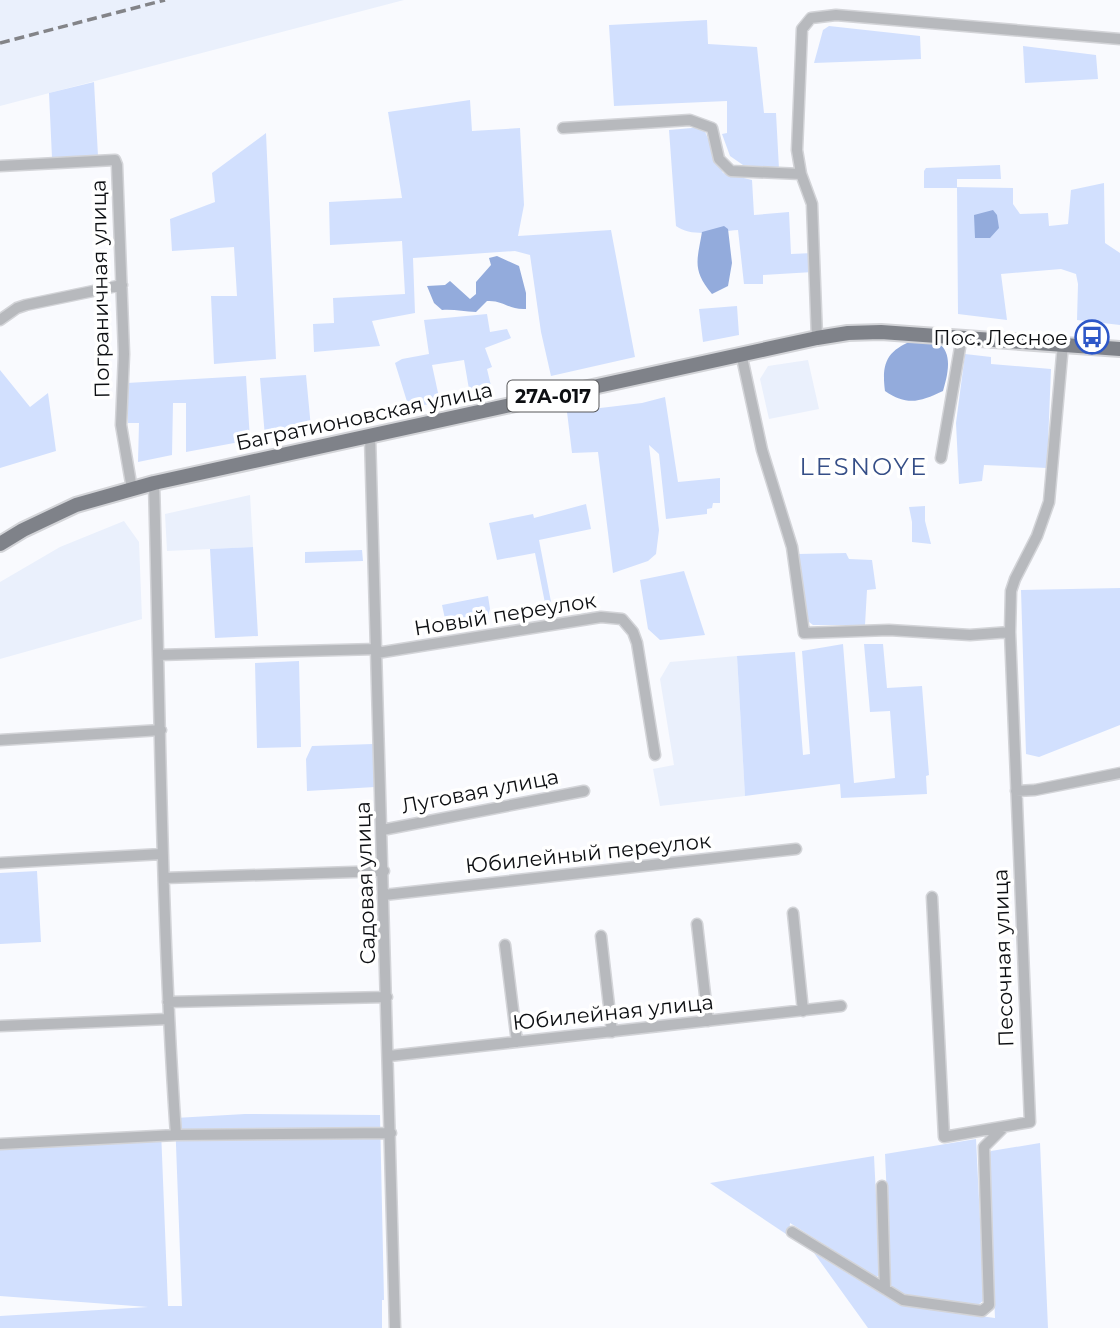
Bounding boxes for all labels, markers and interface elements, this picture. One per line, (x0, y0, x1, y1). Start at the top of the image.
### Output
street label: Пограничная улица (86, 179, 114, 399)
bus stop icon: Пос. Лесное (1073, 318, 1111, 356)
place label: Пос. Лесное (933, 325, 1068, 350)
street label: Багратионовская улица (233, 377, 495, 455)
road number: 27А-017 (508, 380, 598, 412)
district label: LESNOYE (800, 452, 928, 481)
street label: Новый переулок (412, 587, 598, 641)
street label: Луговая улица (399, 763, 561, 819)
street label: Садовая улица (350, 801, 380, 965)
street label: Юбилейный переулок (464, 828, 712, 878)
street label: Песочная улица (987, 869, 1019, 1047)
street label: Юбилейная улица (511, 989, 715, 1035)

